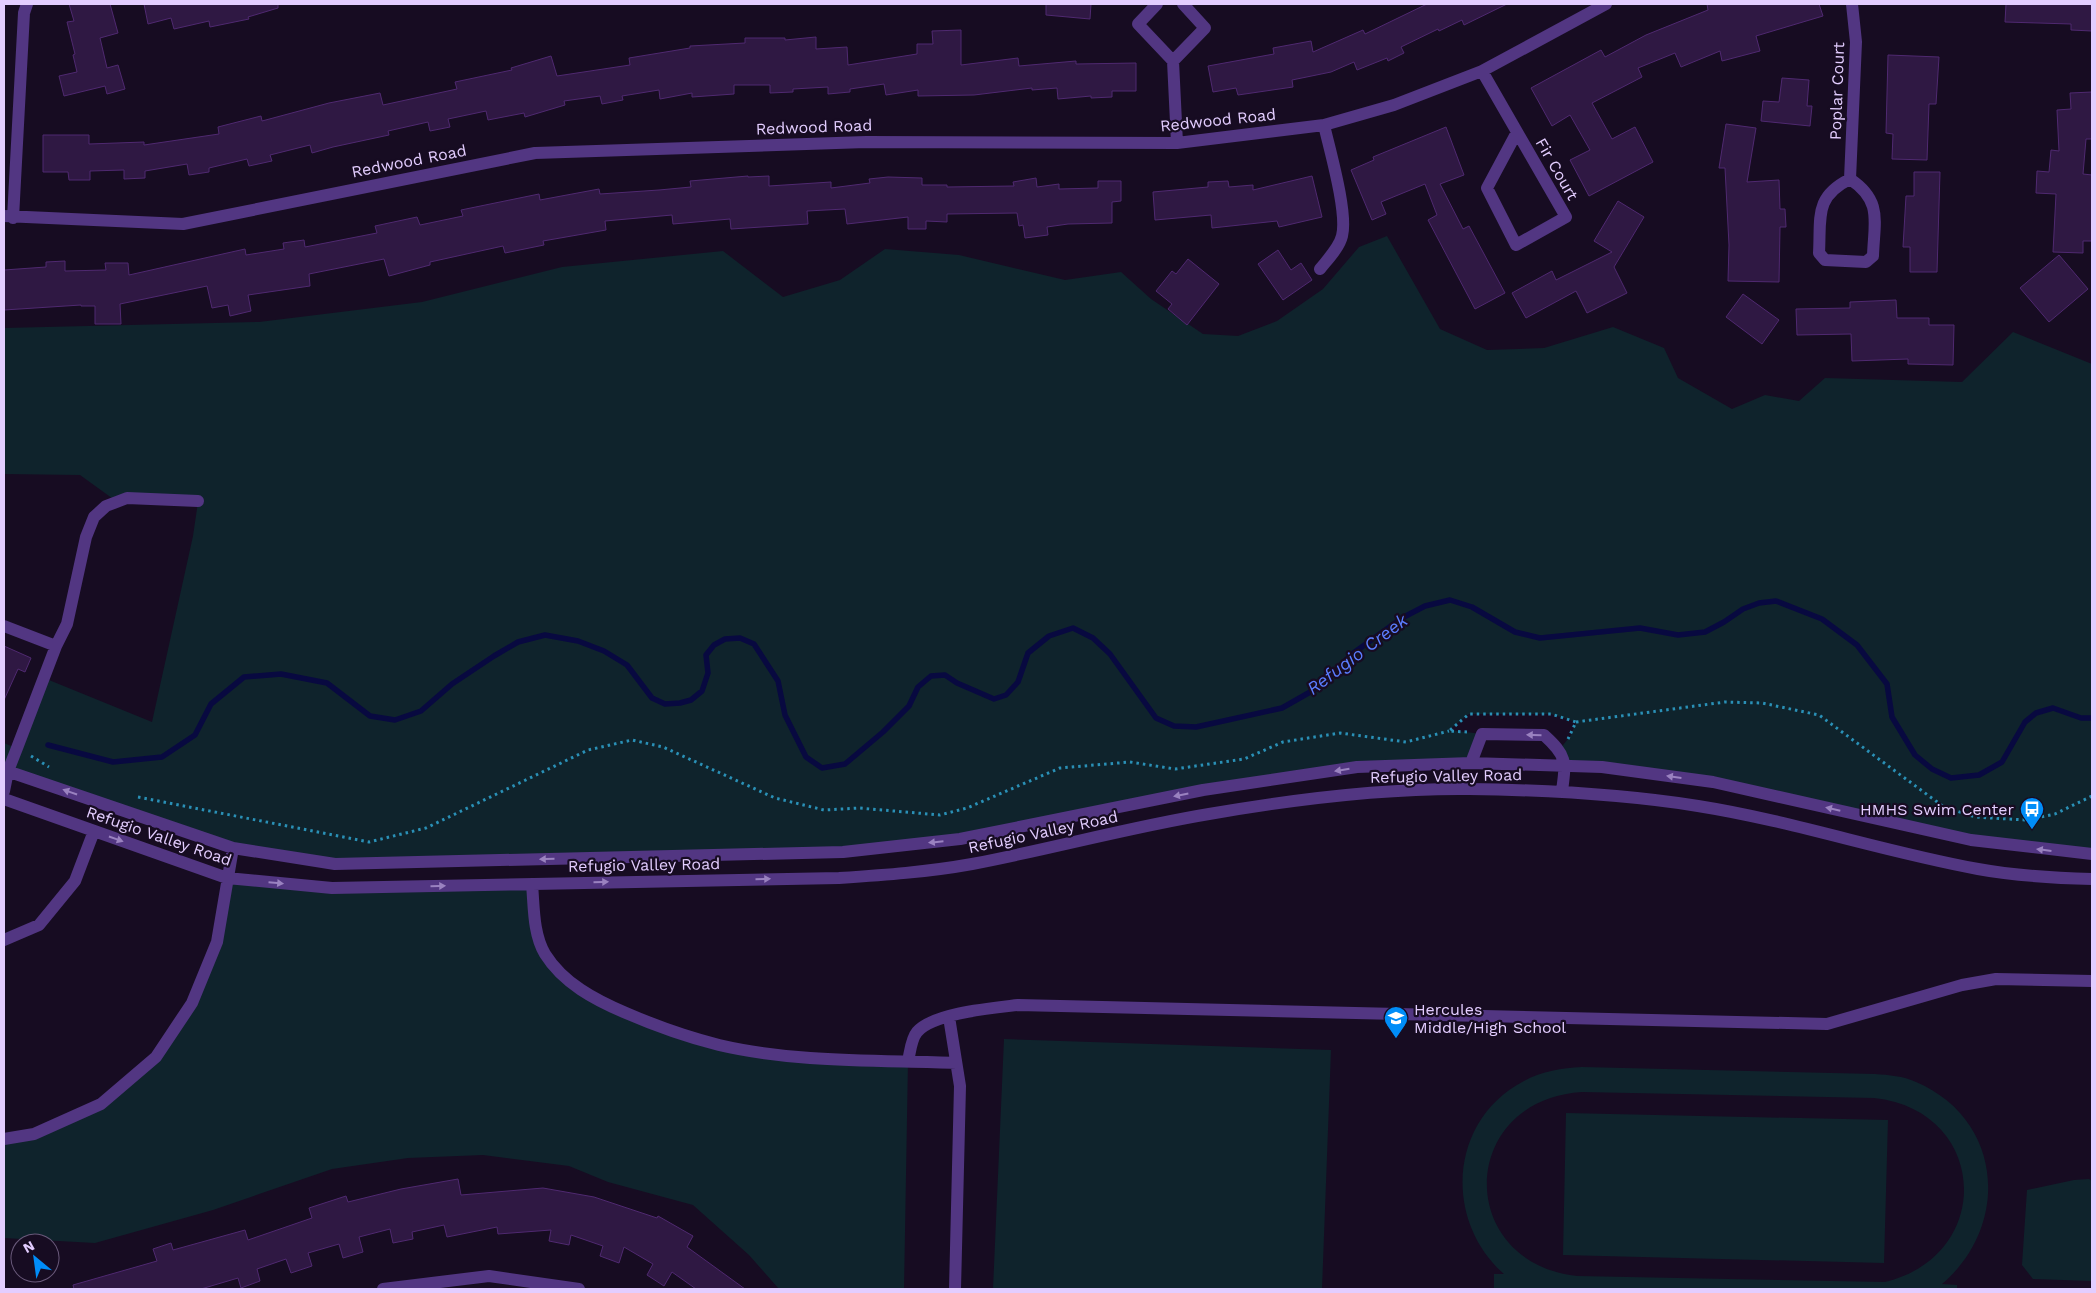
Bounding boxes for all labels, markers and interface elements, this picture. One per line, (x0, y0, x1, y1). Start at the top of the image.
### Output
street label: Poplar Court (1826, 41, 1848, 140)
street label: Redwood Road (1159, 104, 1277, 136)
street label: Redwood Road (755, 115, 873, 139)
street label: Fir Court (1532, 134, 1583, 204)
street label: Redwood Road (350, 141, 468, 181)
water label: Refugio Creek (1303, 609, 1412, 699)
one-way arrow (1526, 731, 1542, 739)
street label: Refugio Valley Road (1370, 765, 1522, 787)
one-way arrow (1334, 766, 1350, 774)
one-way arrow (1665, 773, 1681, 781)
one-way arrow (63, 788, 78, 795)
one-way arrow (1174, 791, 1189, 799)
bus stop icon: HMHS Swim Center (2019, 796, 2045, 830)
place label: HMHS Swim Center (1860, 800, 2014, 819)
street label: Refugio Valley Road (84, 802, 234, 870)
one-way arrow (1825, 805, 1840, 813)
street label: Refugio Valley Road (966, 807, 1120, 857)
one-way arrow (108, 836, 123, 843)
one-way arrow (928, 838, 944, 846)
one-way arrow (2035, 845, 2051, 853)
street label: Refugio Valley Road (568, 854, 720, 876)
one-way arrow (538, 855, 554, 863)
one-way arrow (755, 875, 771, 883)
one-way arrow (593, 878, 609, 886)
one-way arrow (268, 879, 284, 887)
one-way arrow (430, 881, 446, 889)
place label: Hercules Middle/High School (1414, 1000, 1566, 1037)
school or university icon: Hercules Middle/High School (1383, 1005, 1409, 1039)
north arrow (10, 1233, 60, 1283)
text: N (20, 1237, 37, 1256)

